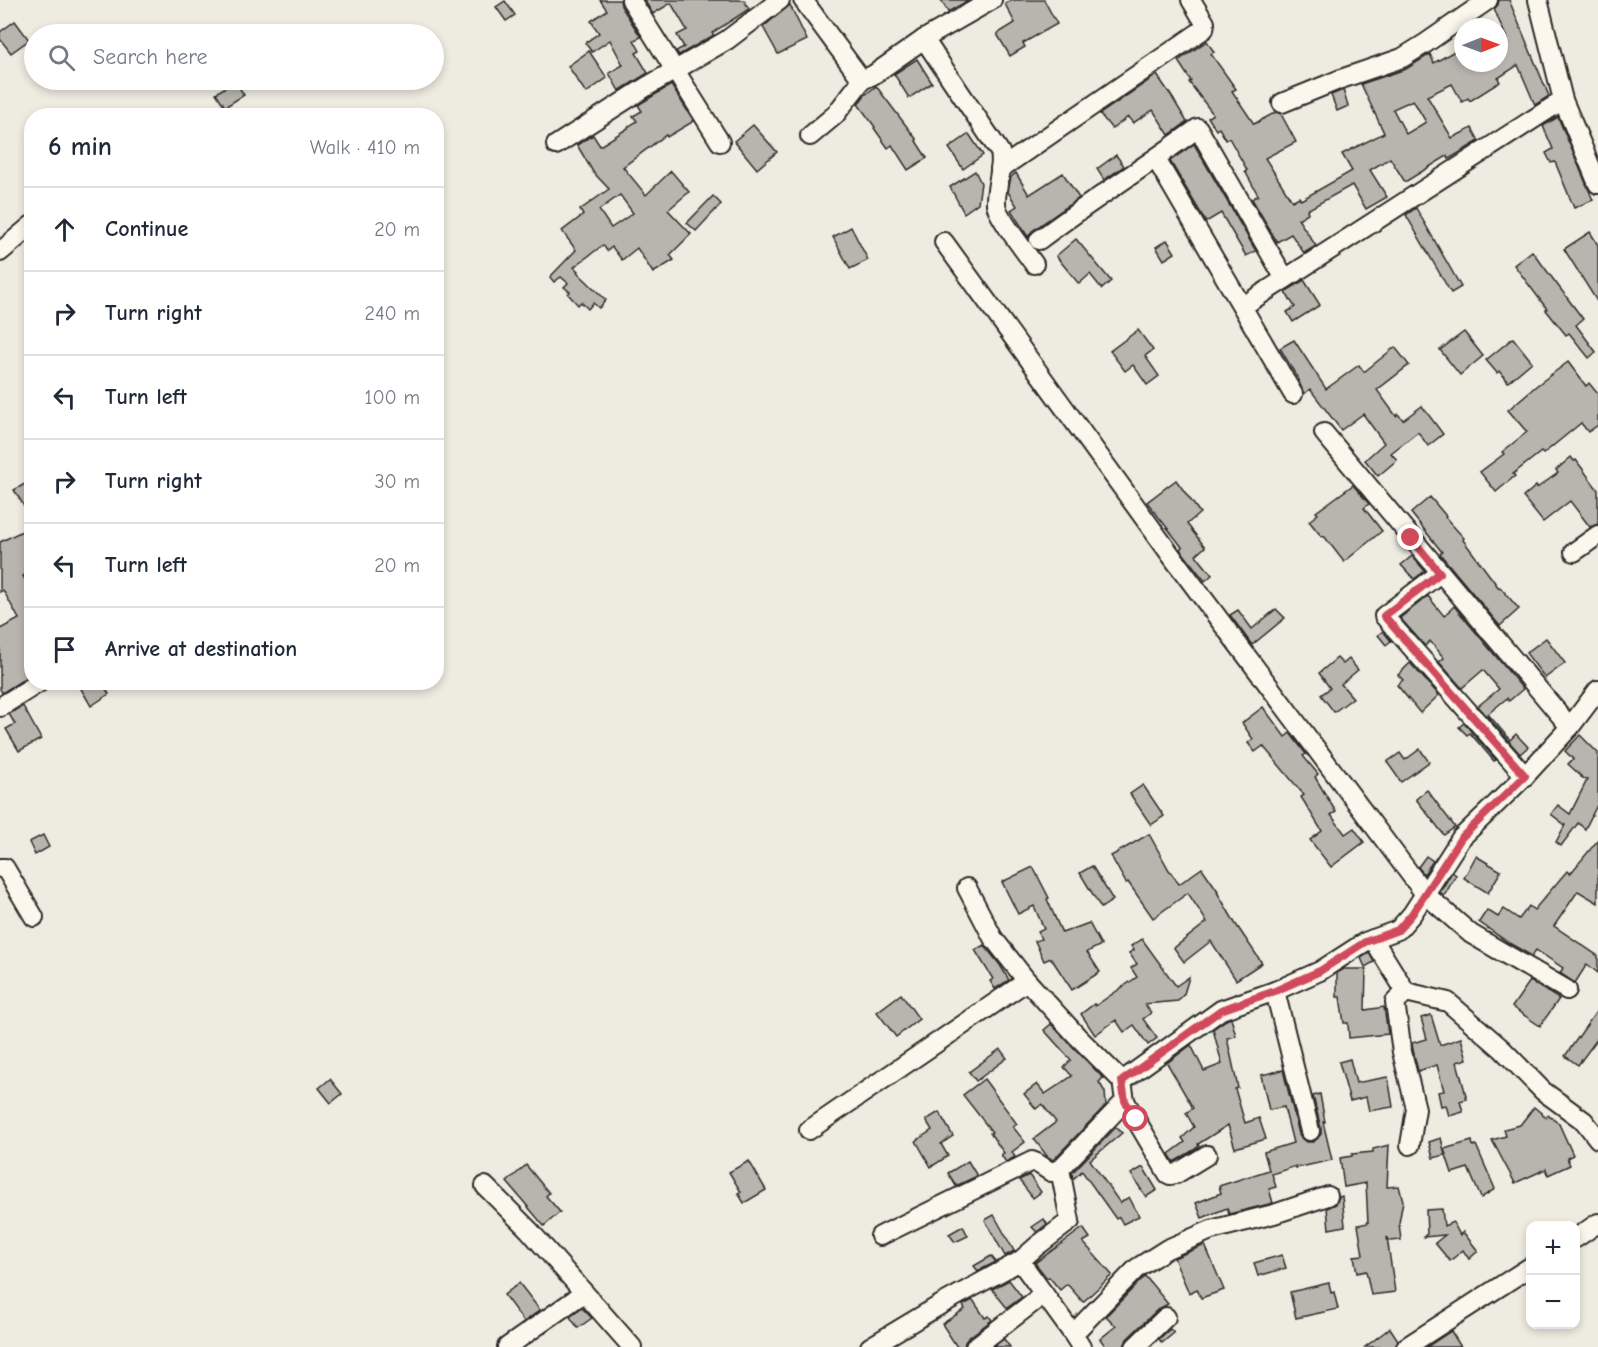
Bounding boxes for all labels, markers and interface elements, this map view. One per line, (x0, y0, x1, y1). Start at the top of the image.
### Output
north arrow (1454, 18, 1508, 72)
search box (24, 24, 444, 90)
icon: search (45, 41, 78, 74)
text: Search here (93, 44, 208, 70)
text: 6 min (48, 132, 112, 162)
text: Walk · 410 m (310, 136, 420, 159)
icon: ahead (48, 213, 81, 246)
text: Continue (105, 216, 188, 242)
text: 20 m (374, 218, 420, 241)
icon: right (48, 297, 81, 330)
text: Turn right (105, 300, 202, 326)
text: 240 m (365, 302, 420, 325)
icon: left (48, 381, 81, 414)
text: Turn left (105, 384, 187, 410)
text: 100 m (365, 386, 420, 409)
icon: right (48, 465, 81, 498)
text: Turn right (105, 468, 202, 494)
text: 30 m (374, 470, 420, 493)
route end (1397, 524, 1423, 550)
icon: left (48, 549, 81, 582)
text: Turn left (105, 552, 187, 578)
text: 20 m (374, 554, 420, 577)
icon: arrive (48, 633, 81, 666)
text: Arrive at destination (105, 636, 297, 662)
route start (1122, 1105, 1148, 1131)
map controls (1526, 1221, 1580, 1329)
button: + (1526, 1221, 1580, 1275)
button: − (1526, 1275, 1580, 1329)

